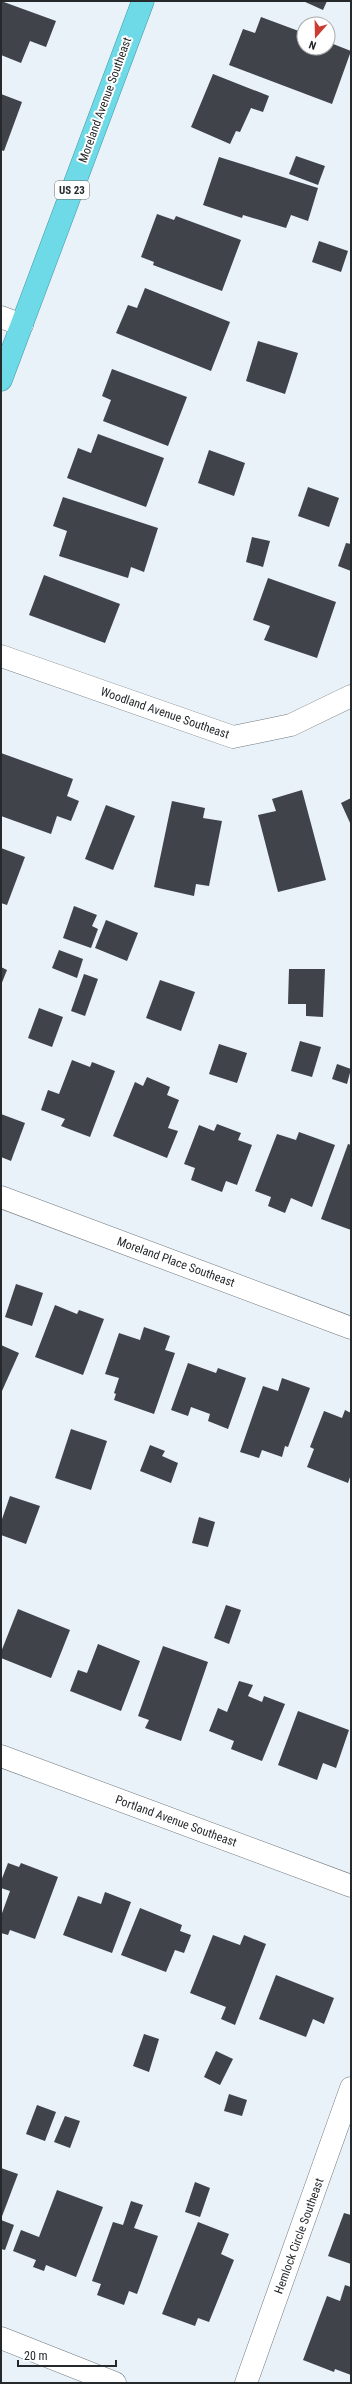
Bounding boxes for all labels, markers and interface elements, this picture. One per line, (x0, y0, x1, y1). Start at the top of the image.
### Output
north arrow (296, 16, 336, 56)
street label: Moreland Avenue Southeast (76, 35, 134, 165)
text: N (307, 38, 318, 52)
road number: US 23 (55, 181, 89, 199)
street label: Woodland Avenue Southeast (99, 684, 232, 742)
street label: Moreland Place Southeast (115, 1234, 237, 1290)
street label: Portland Avenue Southeast (113, 1792, 239, 1850)
street label: Hemlock Circle Southeast (272, 2176, 327, 2296)
scale bar (18, 2342, 116, 2368)
text: 20 m (24, 2349, 48, 2363)

